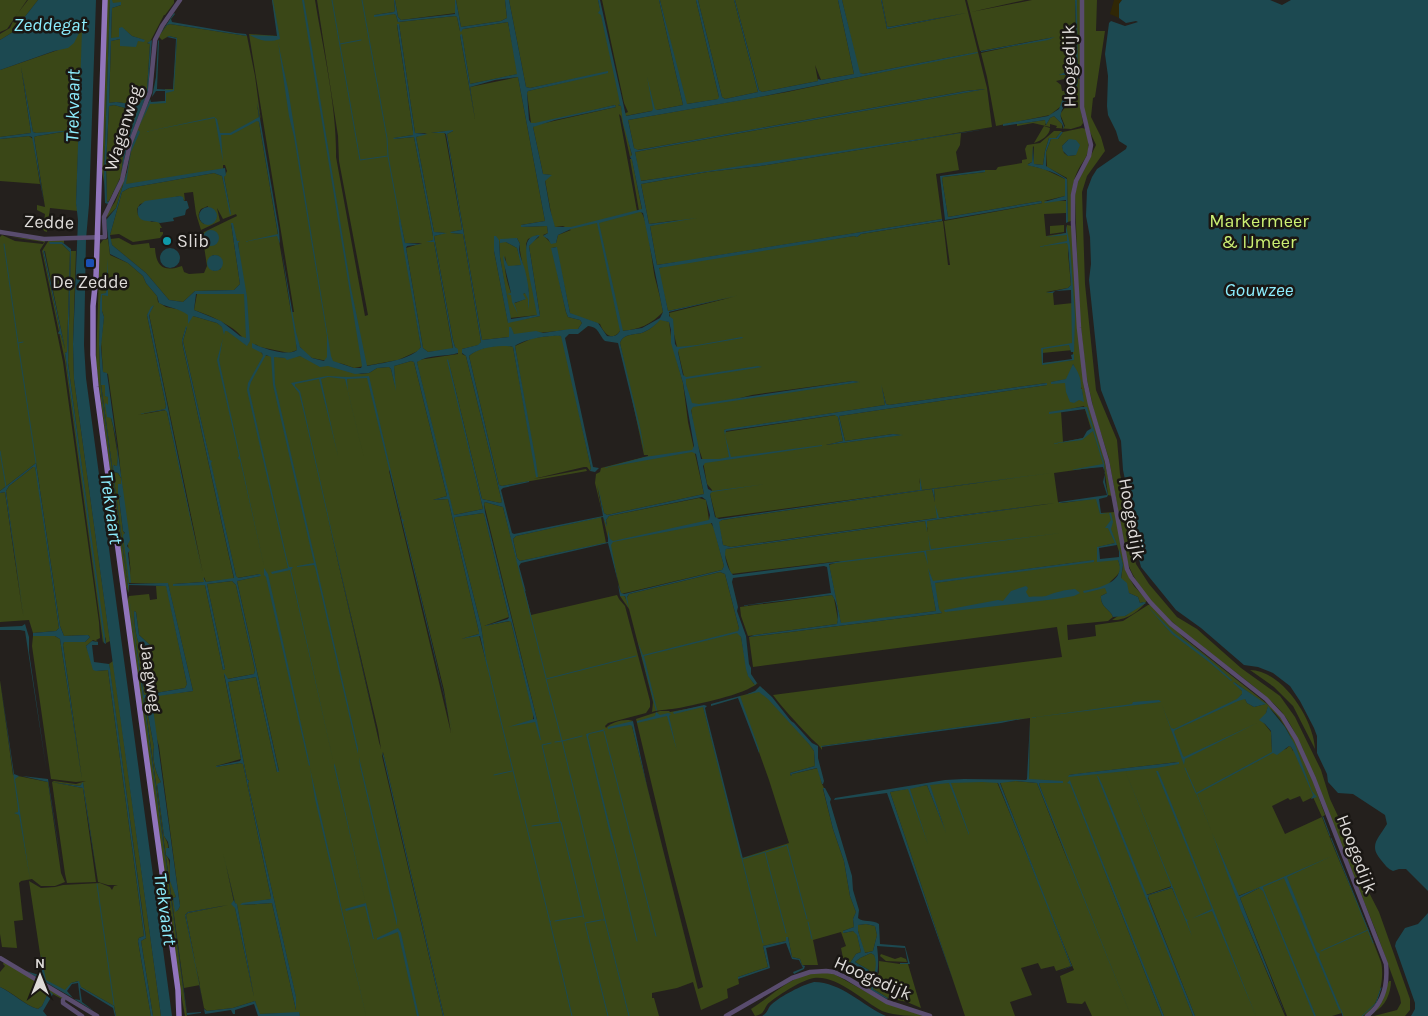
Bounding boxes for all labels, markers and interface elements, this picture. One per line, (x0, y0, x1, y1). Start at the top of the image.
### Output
water label: Zeddegat (13, 14, 87, 36)
street label: Hoogedijk (1057, 24, 1081, 108)
water label: Trekvaart (61, 69, 85, 143)
street label: Wagenweg (100, 83, 146, 173)
street label: Zedde (23, 210, 75, 234)
park label: Markermeer & IJmeer (1209, 210, 1309, 253)
place label: Slib (177, 230, 209, 252)
marker: Slib (161, 235, 173, 247)
marker: De Zedde (84, 257, 96, 269)
place label: De Zedde (52, 271, 128, 293)
water label: Gouwzee (1225, 279, 1294, 301)
water label: Trekvaart (95, 470, 127, 546)
street label: Hoogedijk (1114, 476, 1150, 562)
street label: Jaagweg (135, 642, 167, 714)
street label: Hoogedijk (1332, 811, 1382, 897)
water label: Trekvaart (149, 871, 181, 947)
north arrow (15, 951, 65, 1001)
street label: Hoogedijk (831, 951, 915, 1005)
text: N (35, 955, 45, 972)

